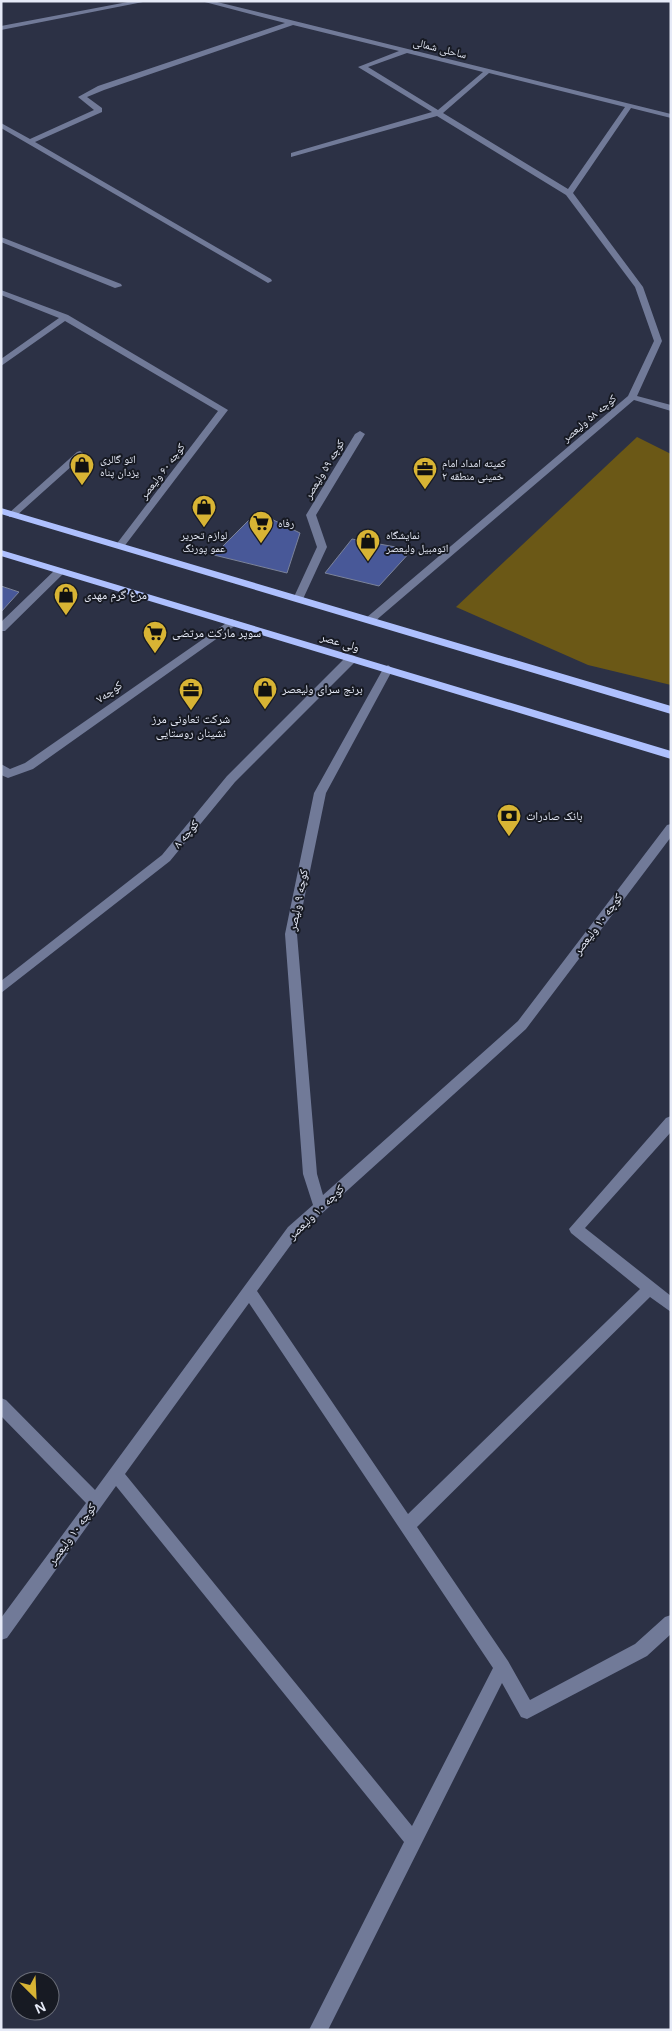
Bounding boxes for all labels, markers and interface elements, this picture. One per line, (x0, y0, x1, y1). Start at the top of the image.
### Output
street label: ساحلی شمالی (412, 36, 468, 61)
street label: کوچه ۵۸ ولیعصر (559, 392, 619, 445)
street label: کوچه ۵۹ ولیعصر (301, 437, 347, 502)
street label: کوچه ۶۰ ولیعصر (137, 440, 188, 503)
shop icon: اتو گالری یزدان پناه (69, 452, 95, 486)
place label: اتو گالری یزدان پناه (100, 453, 140, 479)
office icon: کمیته امداد امام خمینی منطقه ۲ (412, 456, 438, 490)
place label: کمیته امداد امام خمینی منطقه ۲ (442, 457, 506, 483)
shop icon: لوازم تحریر عمو پورنگ (191, 494, 217, 528)
supermarket icon: رفاه (248, 510, 274, 544)
place label: رفاه (278, 517, 294, 529)
shop icon: نمایشگاه اتومبیل ولیعصر (355, 528, 381, 562)
place label: لوازم تحریر عمو پورنگ (180, 529, 227, 555)
place label: نمایشگاه اتومبیل ولیعصر (385, 529, 448, 555)
shop icon: مرغ گرم مهدی (53, 582, 79, 616)
place label: مرغ گرم مهدی (84, 588, 147, 603)
supermarket icon: سوپر مارکت مرتضی (142, 620, 168, 654)
place label: سوپر مارکت مرتضی (172, 626, 261, 640)
street label: ولی عصر (318, 629, 361, 655)
shop icon: برنج سرای ولیعصر (252, 676, 278, 710)
office icon: شرکت تعاونی مرز نشینان روستایی (178, 677, 204, 711)
street label: کوچه۷ (93, 678, 125, 706)
place label: برنج سرای ولیعصر (281, 682, 363, 696)
place label: شرکت تعاونی مرز نشینان روستایی (151, 712, 230, 740)
bank icon: بانک صادرات (496, 803, 522, 837)
place label: بانک صادرات (526, 809, 582, 823)
street label: کوچه ۸ (170, 817, 202, 851)
street label: کوچه ۹ ولیصر (285, 868, 311, 933)
street label: کوچه ۱۰ ولیعصر (570, 891, 626, 958)
street label: کوچه ۱۰ ولیعصر (284, 1182, 347, 1243)
street label: کوچه ۱۰ ولیعصر (44, 1500, 99, 1568)
north arrow (10, 1971, 60, 2021)
text: N (32, 1999, 48, 2017)

